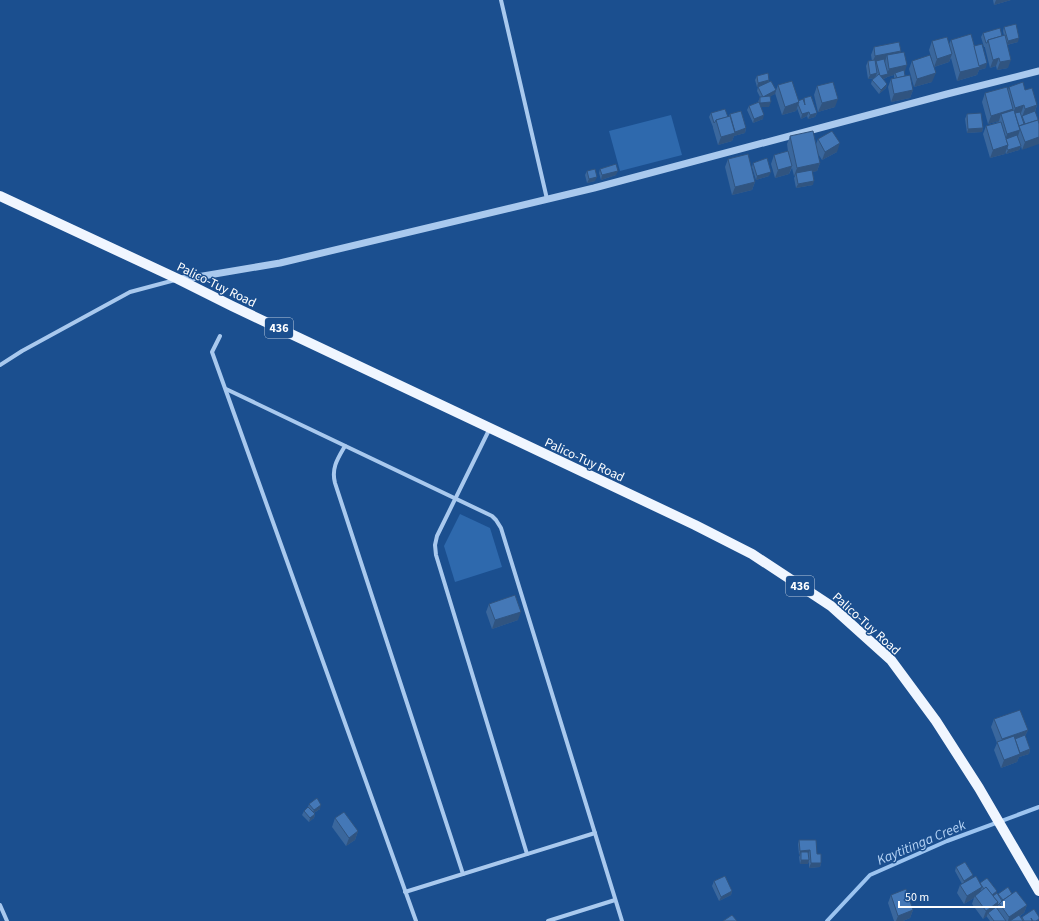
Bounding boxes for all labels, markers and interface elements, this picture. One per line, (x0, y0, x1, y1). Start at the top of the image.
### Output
street label: Palico-Tuy Road (174, 258, 259, 312)
road number: 436 (265, 318, 293, 338)
street label: Palico-Tuy Road (542, 434, 627, 486)
road number: 436 (786, 576, 814, 596)
street label: Palico-Tuy Road (828, 588, 904, 659)
water label: Kaytitinga Creek (874, 815, 969, 871)
scale bar (899, 883, 1004, 909)
text: 50 m (905, 889, 929, 906)

